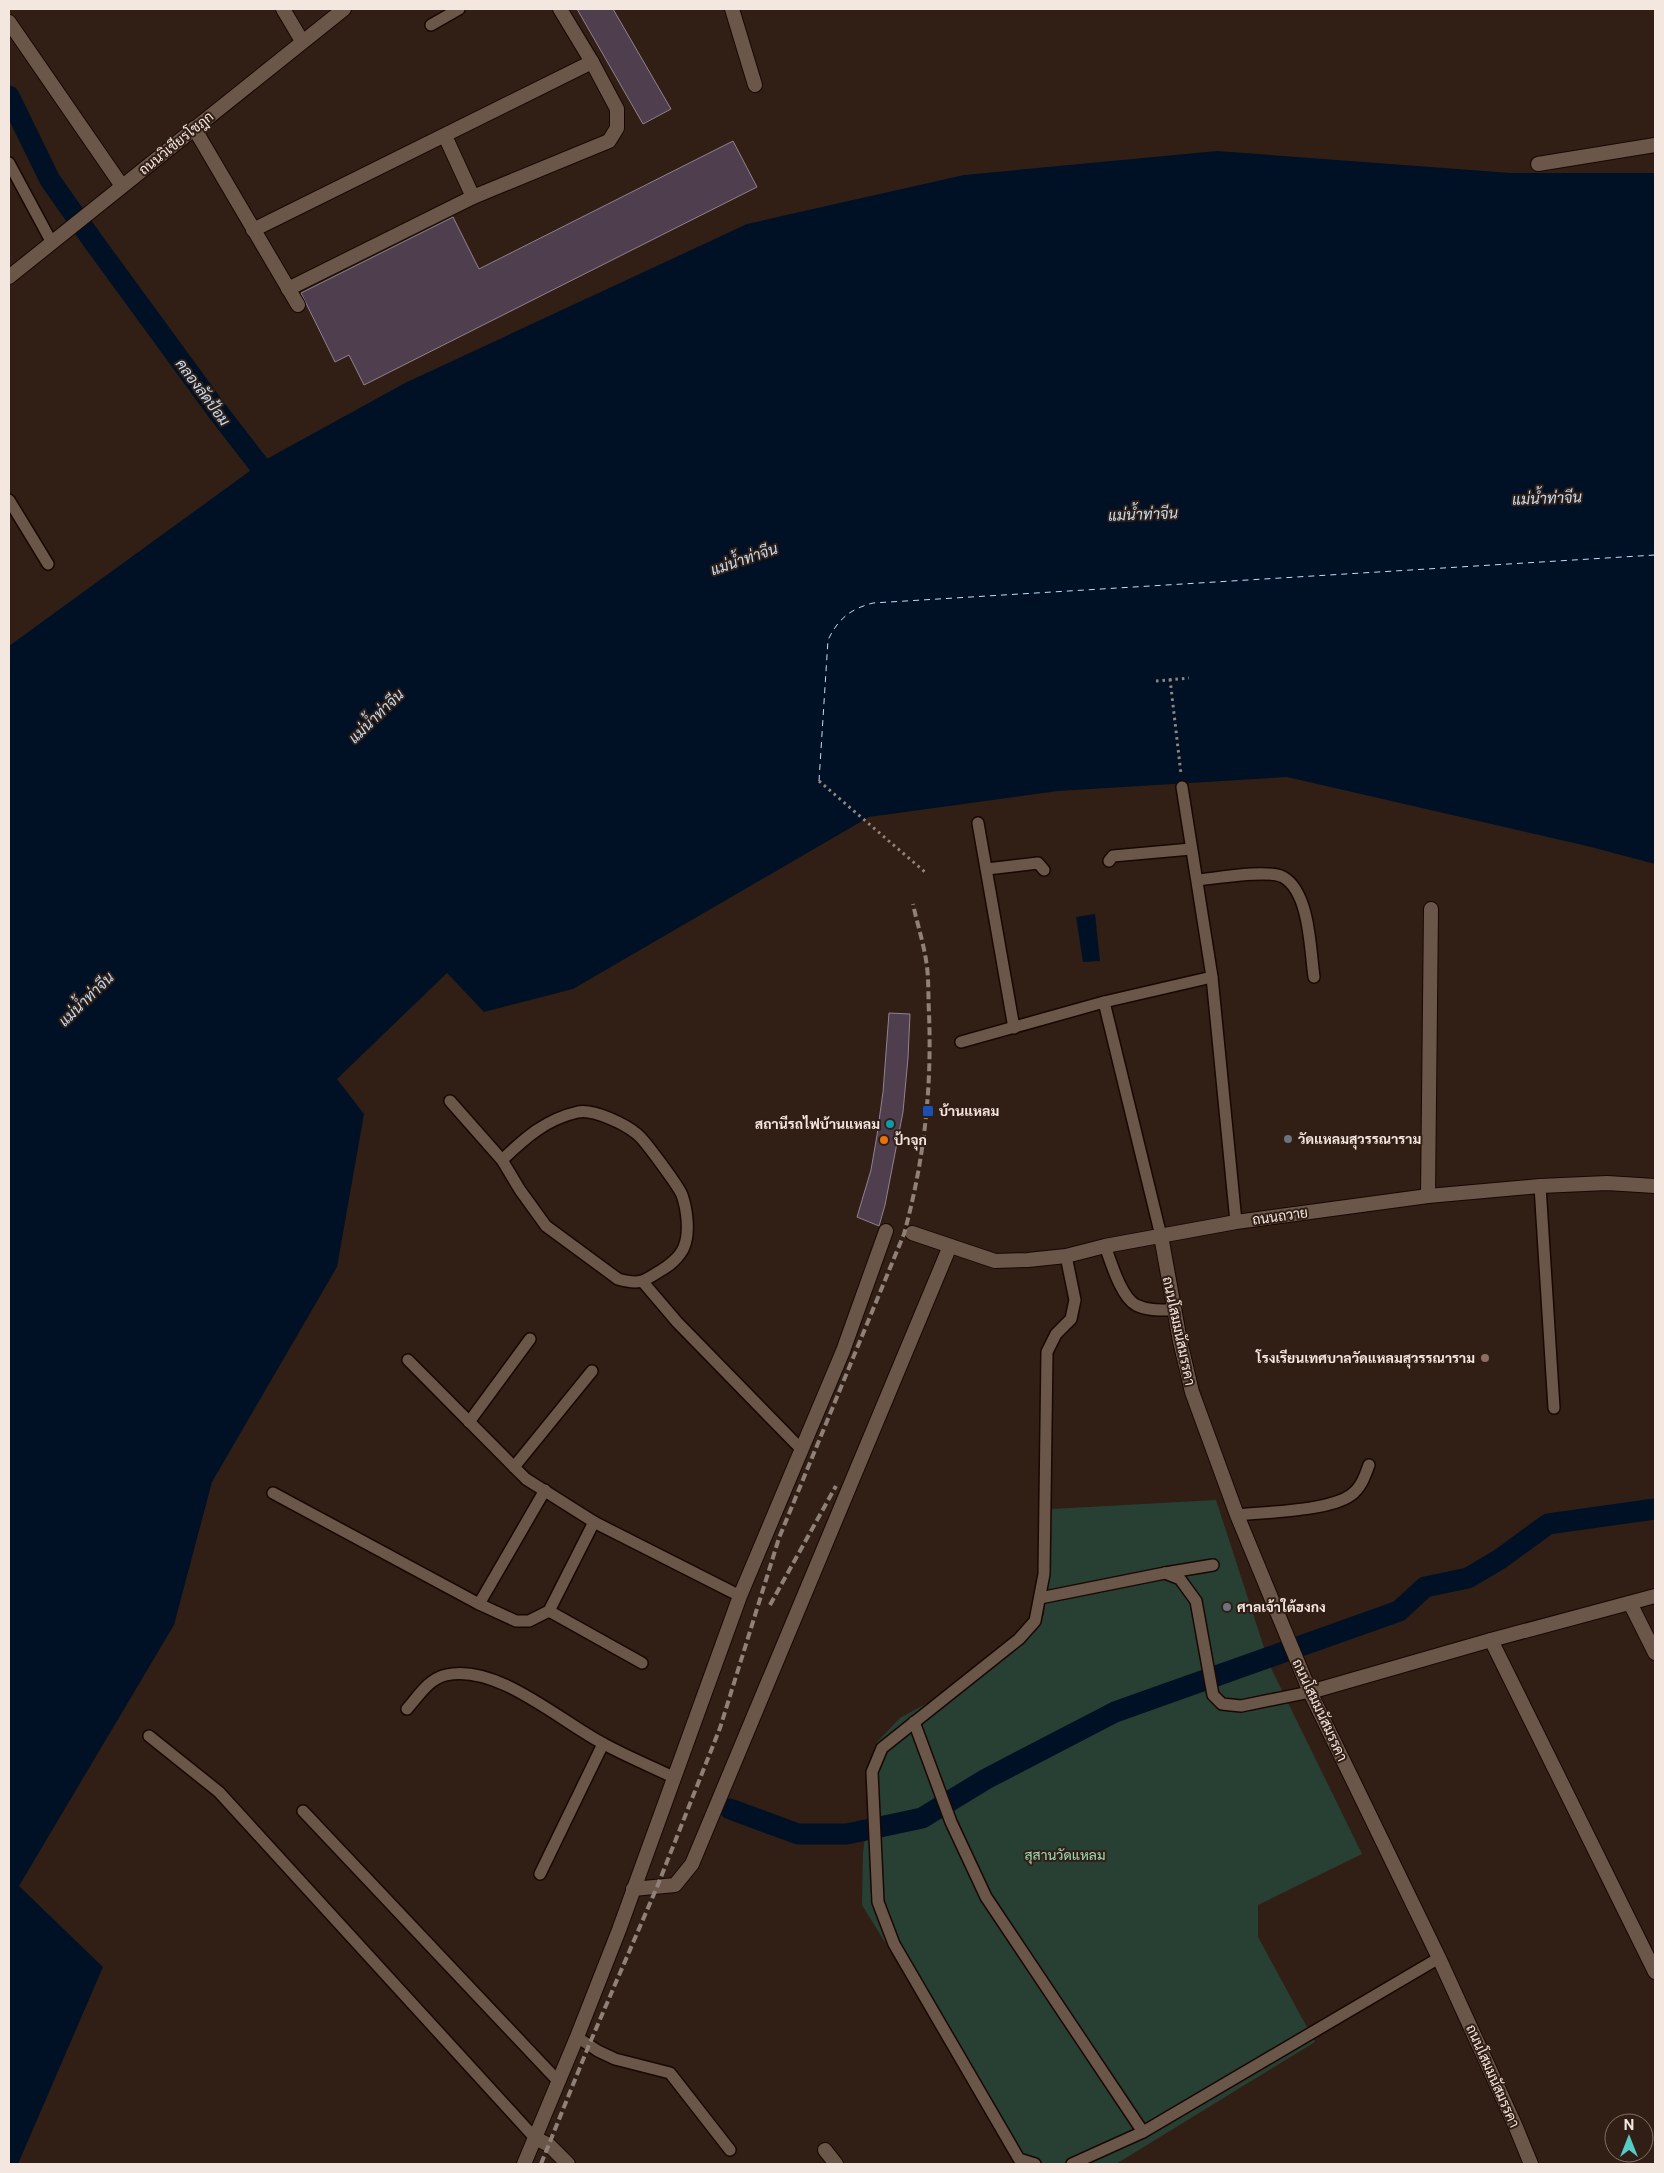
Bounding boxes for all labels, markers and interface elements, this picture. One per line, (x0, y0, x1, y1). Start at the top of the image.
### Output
street label: ถนนวิเชียรโชฎก (135, 107, 217, 179)
water label: คลองลัดป้อม (173, 355, 234, 429)
water label: แม่น้ำท่าจีน (1512, 484, 1583, 508)
water label: แม่น้ำท่าจีน (1108, 500, 1179, 524)
water label: แม่น้ำท่าจีน (707, 536, 780, 578)
water label: แม่น้ำท่าจีน (342, 682, 407, 746)
water label: แม่น้ำท่าจีน (52, 965, 117, 1029)
place label: บ้านแหลม (939, 1103, 999, 1119)
marker: บ้านแหลม (921, 1104, 935, 1118)
place label: สถานีรถไฟบ้านแหลม (755, 1115, 880, 1132)
marker: สถานีรถไฟบ้านแหลม (884, 1118, 896, 1130)
place label: ป้าจุก (894, 1131, 927, 1151)
place label: วัดแหลมสุวรรณาราม (1298, 1131, 1421, 1150)
marker: วัดแหลมสุวรรณาราม (1282, 1133, 1294, 1145)
marker: ป้าจุก (878, 1134, 890, 1146)
street label: ถนนถวาย (1251, 1204, 1309, 1228)
street label: ถนนโสมมนัสมรรคา (1160, 1275, 1198, 1387)
place label: โรงเรียนเทศบาลวัดแหลมสุวรรณาราม (1255, 1349, 1475, 1369)
marker: โรงเรียนเทศบาลวัดแหลมสุวรรณาราม (1479, 1352, 1491, 1364)
place label: ศาลเจ้าใต้ฮงกง (1237, 1598, 1326, 1615)
marker: ศาลเจ้าใต้ฮงกง (1221, 1601, 1233, 1613)
street label: ถนนโสมมนัสมรรคา (1289, 1656, 1351, 1764)
park label: สุสานวัดแหลม (1024, 1847, 1106, 1865)
street label: ถนนโสมมนัสมรรคา (1463, 2022, 1523, 2130)
north arrow (1604, 2113, 1654, 2163)
text: N (1624, 2117, 1634, 2133)

